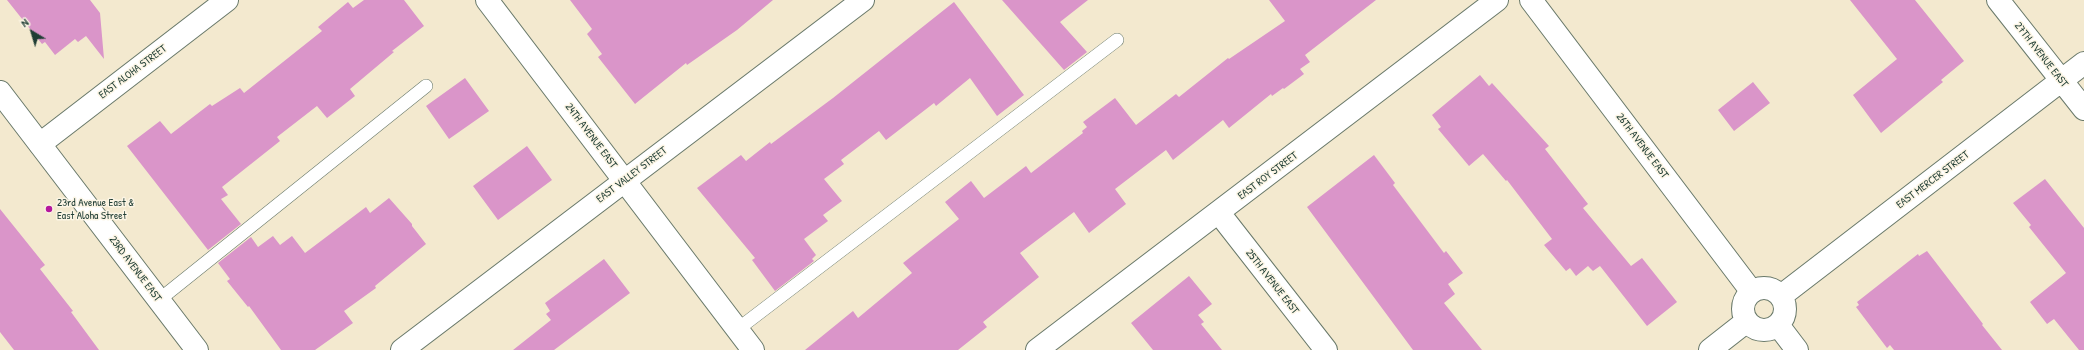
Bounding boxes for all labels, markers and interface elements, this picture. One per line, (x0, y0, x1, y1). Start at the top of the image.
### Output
north arrow (12, 12, 52, 52)
text: N (18, 15, 31, 30)
street label: 27TH AVENUE EAST (2011, 20, 2071, 90)
street label: EAST ALOHA STREET (96, 42, 170, 102)
street label: 24TH AVENUE EAST (562, 101, 620, 171)
street label: 26TH AVENUE EAST (1613, 111, 1671, 181)
street label: EAST VALLEY STREET (594, 144, 670, 206)
street label: EAST MERCER STREET (1894, 148, 1972, 212)
street label: EAST ROY STREET (1235, 149, 1301, 203)
place label: 23rd Avenue East & East Aloha Street (57, 196, 134, 222)
marker: 23rd Avenue East & East Aloha Street (44, 204, 54, 214)
street label: 23RD AVENUE EAST (106, 233, 164, 305)
street label: 25TH AVENUE EAST (1243, 247, 1301, 317)

